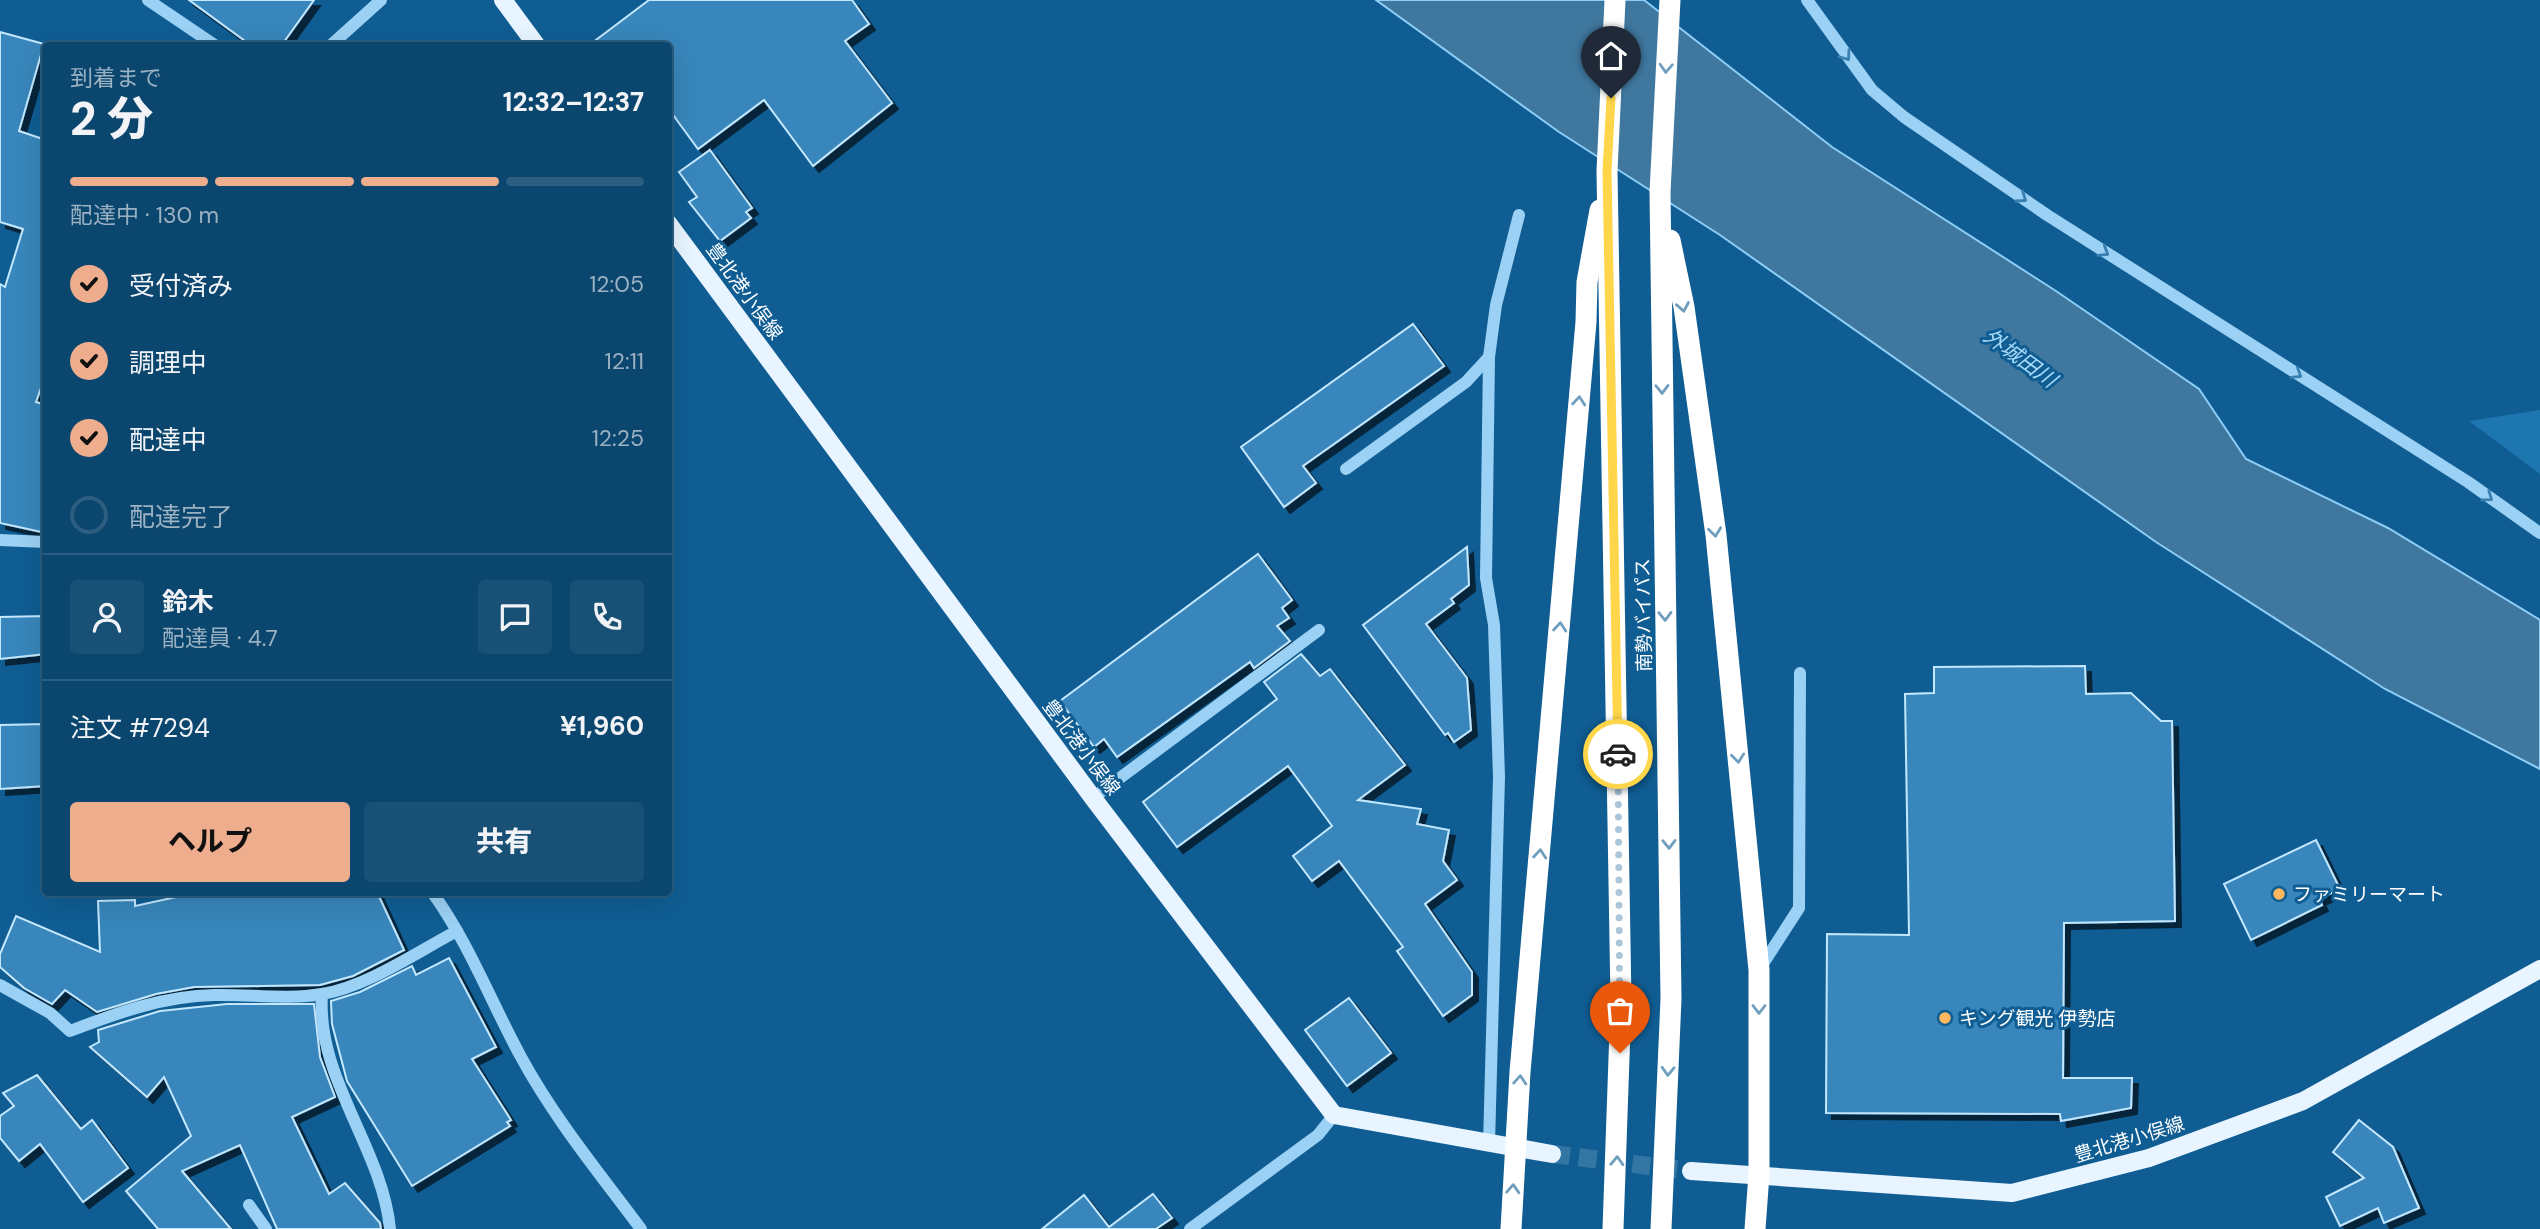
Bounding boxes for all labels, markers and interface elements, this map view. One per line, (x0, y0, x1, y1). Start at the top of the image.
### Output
pin (1581, 26, 1641, 98)
icon: home (1592, 37, 1630, 75)
one-way arrow (1838, 48, 1851, 61)
text: 到着まで (70, 63, 162, 93)
one-way arrow (1659, 63, 1674, 74)
text: 12:32–12:37 (503, 85, 644, 119)
text: 2 分 (70, 89, 153, 149)
one-way arrow (2014, 190, 2027, 202)
text: 配達中 · 130 m (70, 200, 219, 230)
street label: 豊北港小俣線 (701, 238, 788, 345)
one-way arrow (2097, 243, 2110, 256)
icon: check (70, 265, 108, 303)
text: 受付済み (129, 269, 233, 303)
text: 12:05 (589, 269, 644, 299)
one-way arrow (1675, 301, 1690, 313)
water label: 外城田川 (1978, 322, 2064, 395)
icon: check (70, 342, 108, 380)
text: 調理中 (129, 346, 207, 380)
text: 12:11 (605, 346, 644, 376)
one-way arrow (2289, 365, 2302, 378)
one-way arrow (1654, 384, 1670, 395)
one-way arrow (1572, 395, 1587, 406)
icon: check (70, 419, 108, 457)
text: 配達中 (129, 423, 207, 457)
text: 12:25 (592, 423, 644, 453)
one-way arrow (2480, 488, 2493, 501)
text: 配達完了 (129, 500, 233, 534)
one-way arrow (1708, 526, 1723, 538)
street label: 南勢バイパス (1630, 558, 1657, 672)
button: person (70, 580, 144, 654)
button: chat (478, 580, 552, 654)
button: phone (570, 580, 644, 654)
text: 鈴木 (162, 585, 214, 619)
one-way arrow (1658, 611, 1673, 622)
one-way arrow (1552, 621, 1567, 633)
text: 配達員 · 4.7 (162, 623, 278, 653)
street label: 豊北港小俣線 (1037, 694, 1126, 800)
text: ¥1,960 (560, 709, 644, 743)
text: 注文 #7294 (70, 711, 210, 745)
courier (1583, 719, 1653, 789)
icon: car (1599, 735, 1637, 773)
one-way arrow (1730, 753, 1745, 764)
button: ヘルプ (70, 802, 350, 882)
button: 共有 (364, 802, 644, 882)
one-way arrow (1661, 839, 1676, 850)
one-way arrow (1532, 848, 1547, 859)
place label: ファミリーマート (2293, 882, 2445, 907)
marker: ファミリーマート (2271, 886, 2287, 902)
pin (1590, 981, 1650, 1053)
icon: bag (1601, 992, 1639, 1030)
one-way arrow (1751, 1004, 1767, 1015)
place label: キング観光 伊勢店 (1959, 1006, 2116, 1031)
marker: キング観光 伊勢店 (1937, 1010, 1953, 1026)
one-way arrow (1661, 1066, 1676, 1077)
one-way arrow (1512, 1075, 1527, 1086)
street label: 豊北港小俣線 (2071, 1111, 2187, 1168)
one-way arrow (1609, 1155, 1624, 1166)
one-way arrow (1505, 1183, 1520, 1194)

